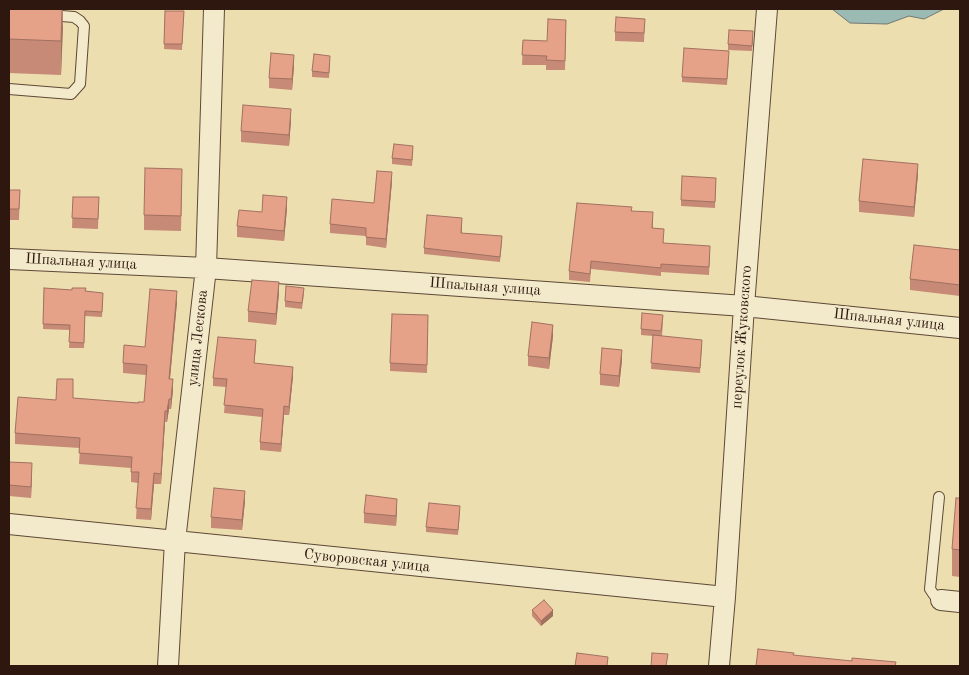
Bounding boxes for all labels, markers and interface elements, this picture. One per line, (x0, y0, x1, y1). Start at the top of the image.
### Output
street label: Шпальная улица (25, 250, 137, 274)
street label: переулок Жуковского (728, 265, 756, 409)
street label: Шпальная улица (429, 274, 541, 300)
street label: улица Лескова (184, 289, 212, 387)
street label: Шпальная улица (832, 305, 946, 335)
street label: Суворовская улица (303, 545, 431, 577)

